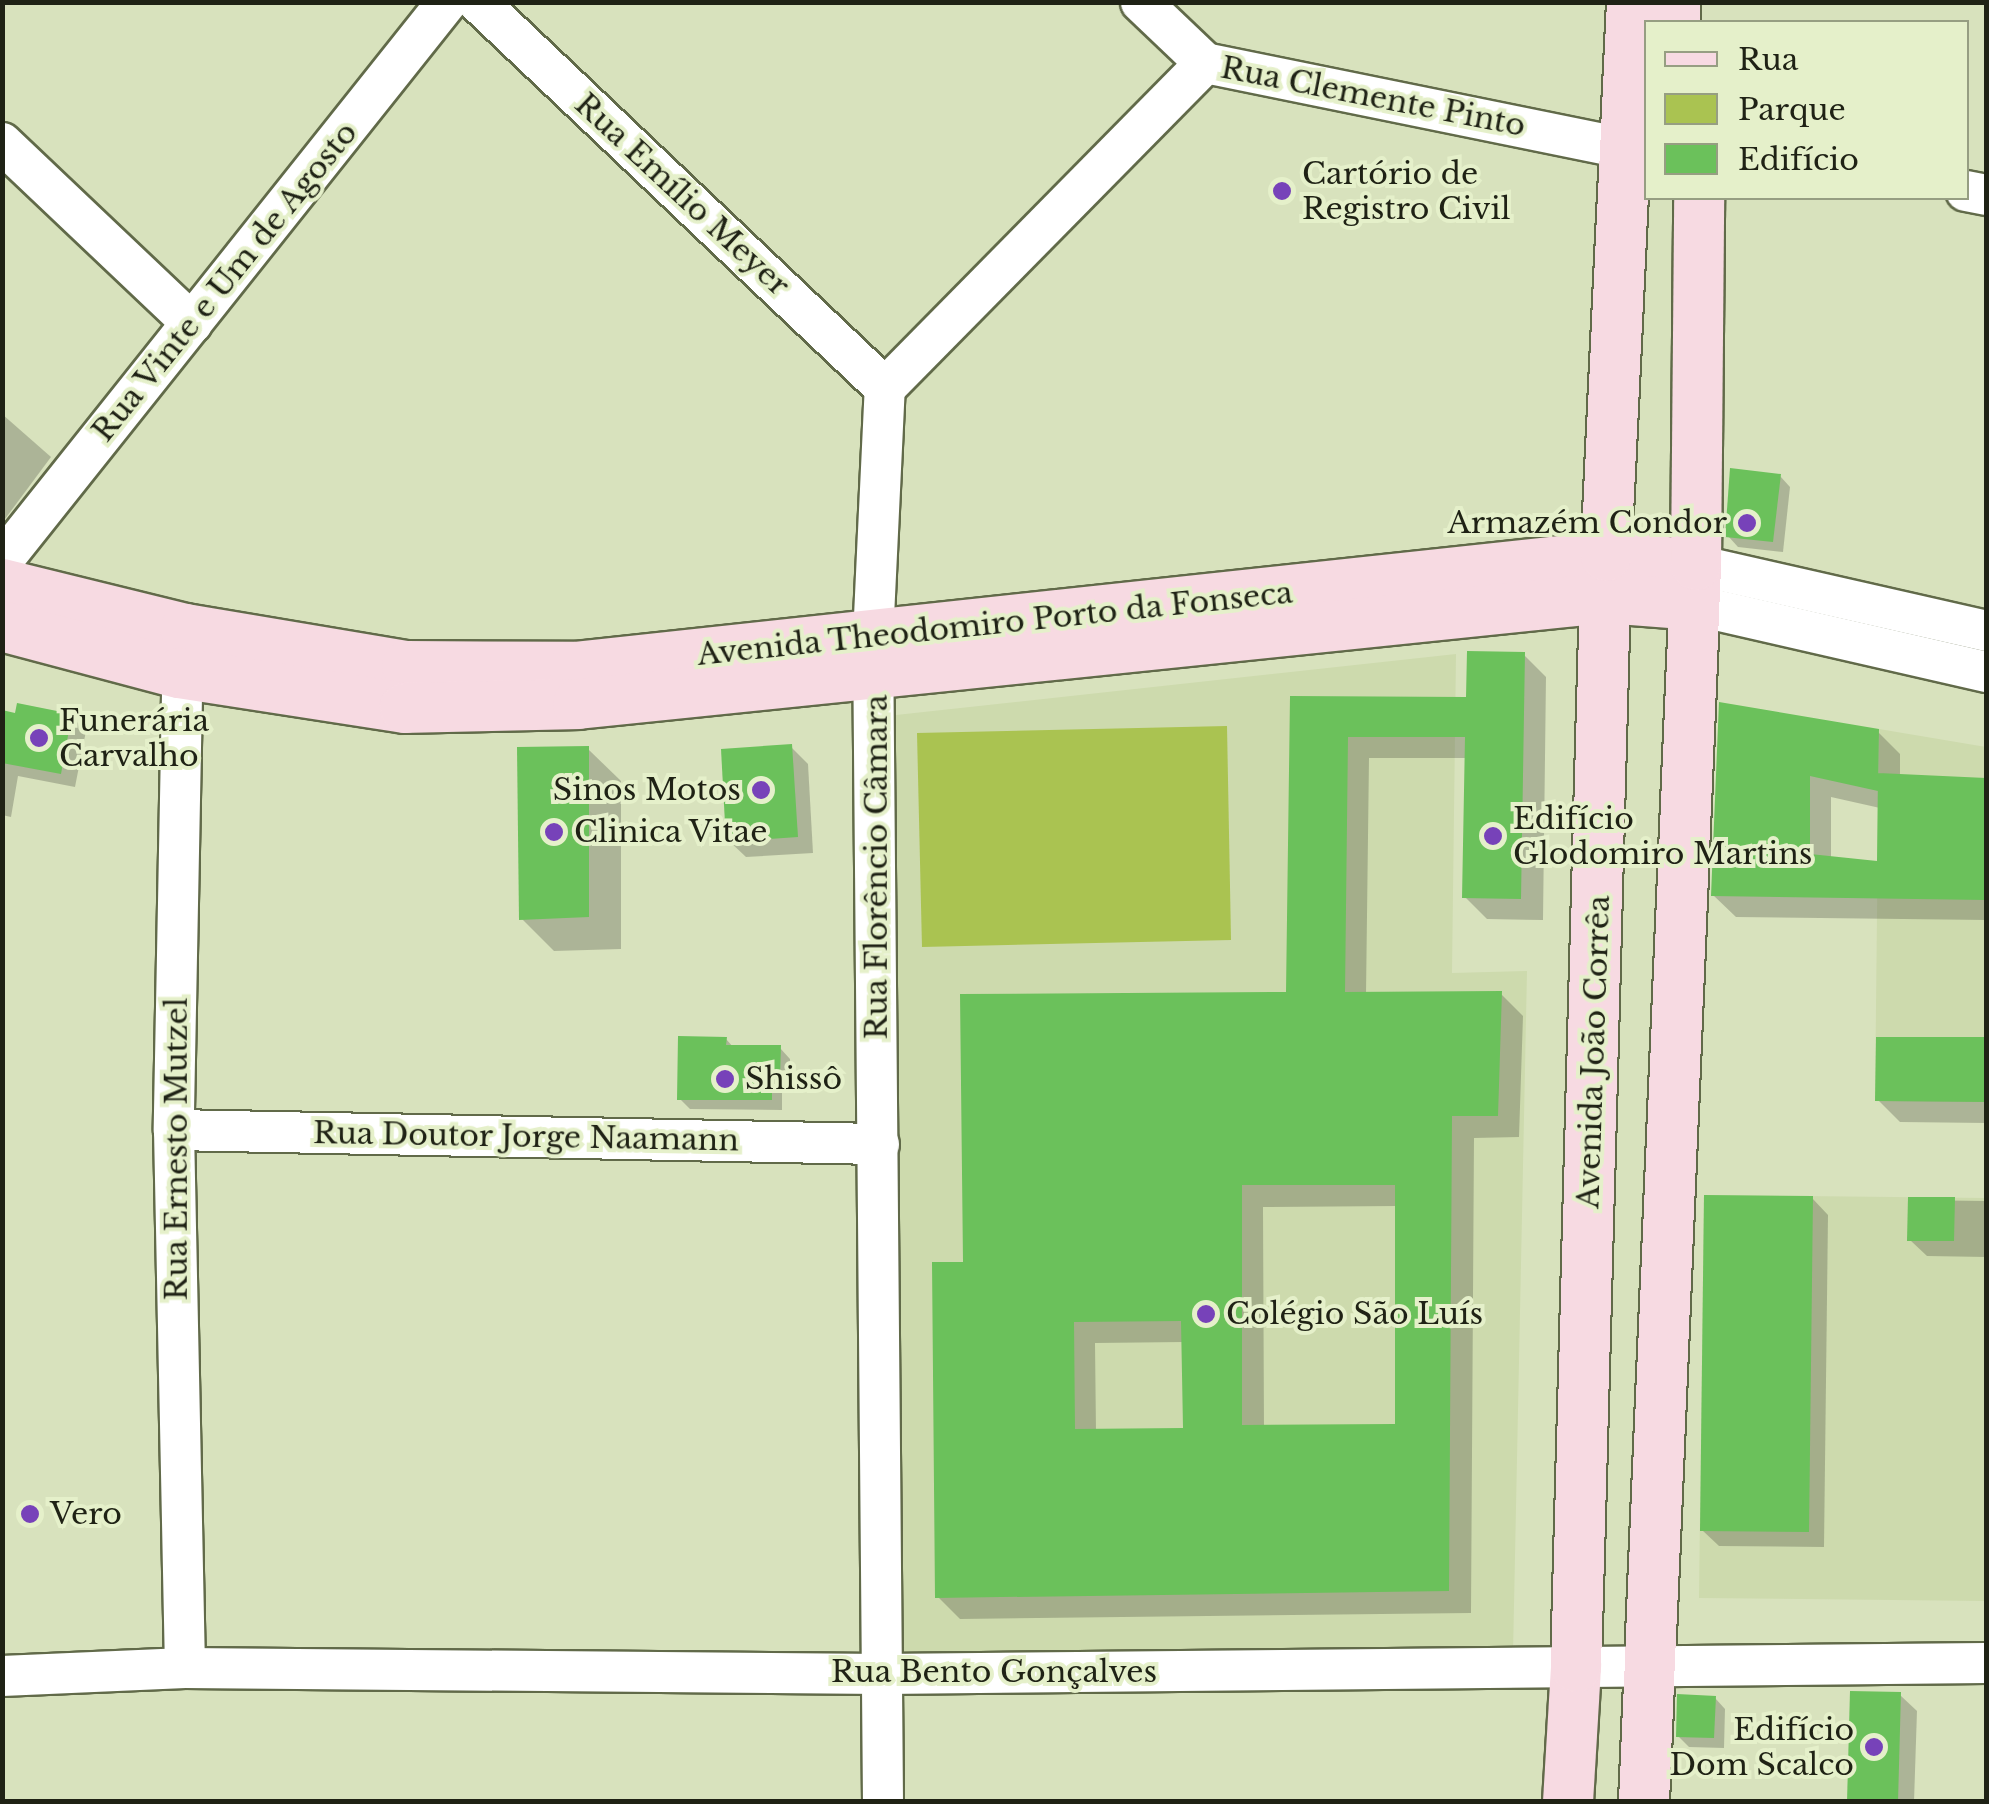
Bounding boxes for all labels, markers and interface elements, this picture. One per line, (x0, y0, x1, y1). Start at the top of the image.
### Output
legend (1644, 20, 1969, 200)
text: Rua (1738, 41, 1798, 78)
street label: Rua Clemente Pinto (1218, 50, 1528, 144)
street label: Rua Emílio Meyer (567, 86, 797, 304)
text: Parque (1738, 91, 1846, 128)
street label: Rua Vinte e Um de Agosto (84, 114, 366, 450)
text: Edifício (1738, 141, 1859, 178)
place label: Cartório de Registro Civil (1302, 156, 1510, 226)
marker: Cartório de Registro Civil (1271, 180, 1293, 202)
place label: Armazém Condor (1447, 505, 1727, 541)
marker: Armazém Condor (1736, 512, 1758, 534)
street label: Avenida Theodomiro Porto da Fonseca (695, 575, 1295, 673)
street label: Rua Florêncio Câmara (859, 694, 895, 1040)
place label: Funerária Carvalho (59, 703, 209, 774)
marker: Funerária Carvalho (28, 727, 50, 749)
place label: Sinos Motos (553, 772, 741, 808)
marker: Sinos Motos (750, 779, 772, 801)
place label: Edifício Glodomiro Martins (1513, 801, 1812, 872)
place label: Clinica Vitae (574, 814, 769, 850)
marker: Clinica Vitae (543, 821, 565, 843)
marker: Edifício Glodomiro Martins (1482, 825, 1504, 847)
street label: Avenida João Corrêa (1571, 895, 1617, 1209)
street label: Rua Ernesto Mutzel (159, 997, 195, 1301)
place label: Shissô (745, 1061, 842, 1097)
marker: Shissô (714, 1068, 736, 1090)
street label: Rua Doutor Jorge Naamann (312, 1115, 740, 1159)
place label: Colégio São Luís (1226, 1296, 1483, 1332)
marker: Colégio São Luís (1195, 1303, 1217, 1325)
place label: Vero (50, 1496, 122, 1532)
marker: Vero (19, 1503, 41, 1525)
street label: Rua Bento Gonçalves (831, 1654, 1157, 1690)
place label: Edifício Dom Scalco (1670, 1712, 1854, 1782)
marker: Edifício Dom Scalco (1863, 1736, 1885, 1758)

